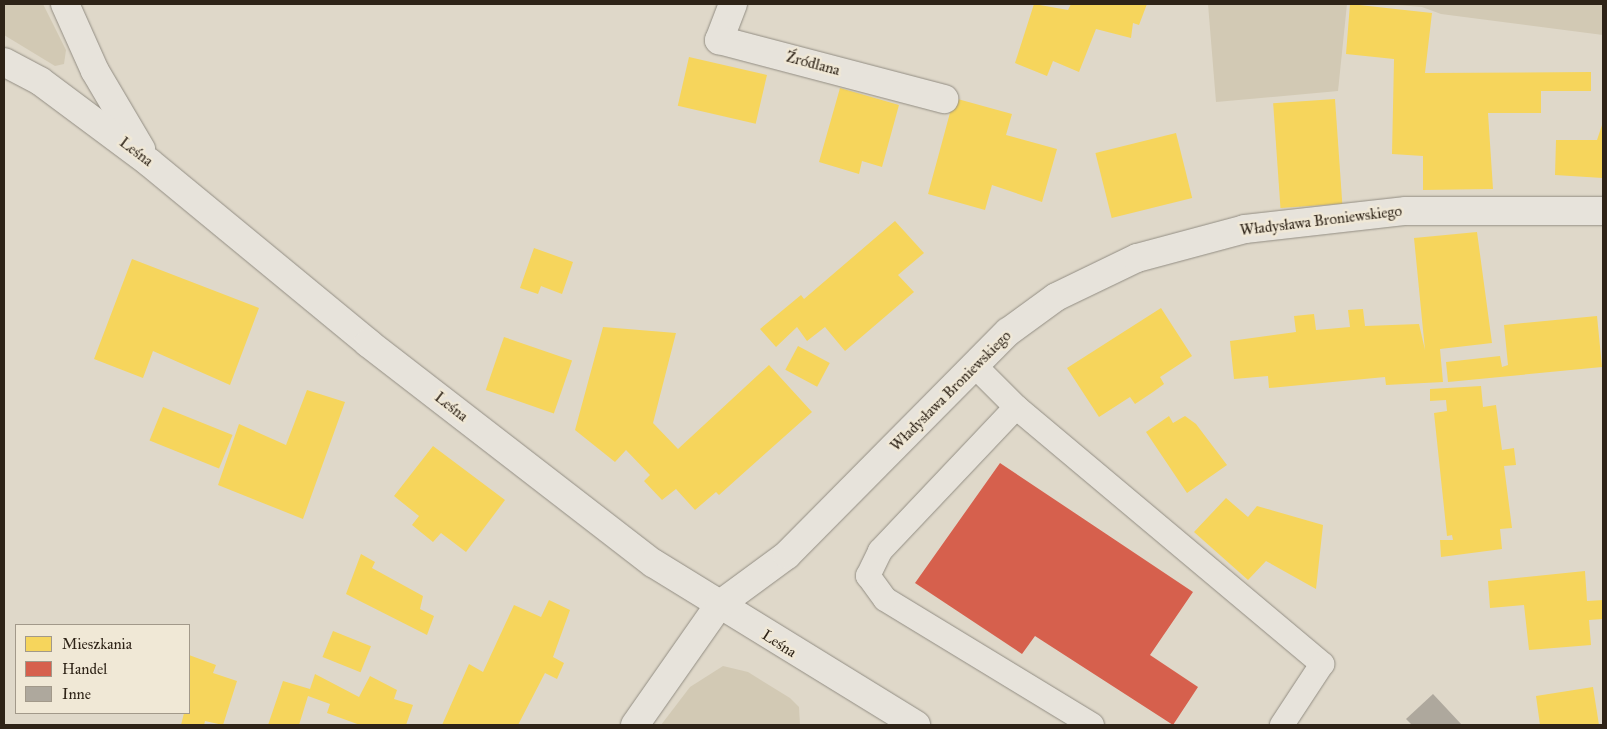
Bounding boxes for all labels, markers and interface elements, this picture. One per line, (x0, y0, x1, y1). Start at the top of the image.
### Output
street label: Źródlana (784, 48, 842, 80)
street label: Leśna (116, 134, 156, 170)
street label: Władysława Broniewskiego (1239, 202, 1403, 240)
street label: Władysława Broniewskiego (887, 327, 1015, 455)
street label: Leśna (431, 388, 471, 426)
legend (15, 624, 190, 714)
street label: Leśna (758, 626, 800, 662)
text: Mieszkania (62, 635, 132, 653)
text: Handel (62, 660, 107, 678)
text: Inne (62, 685, 91, 703)

